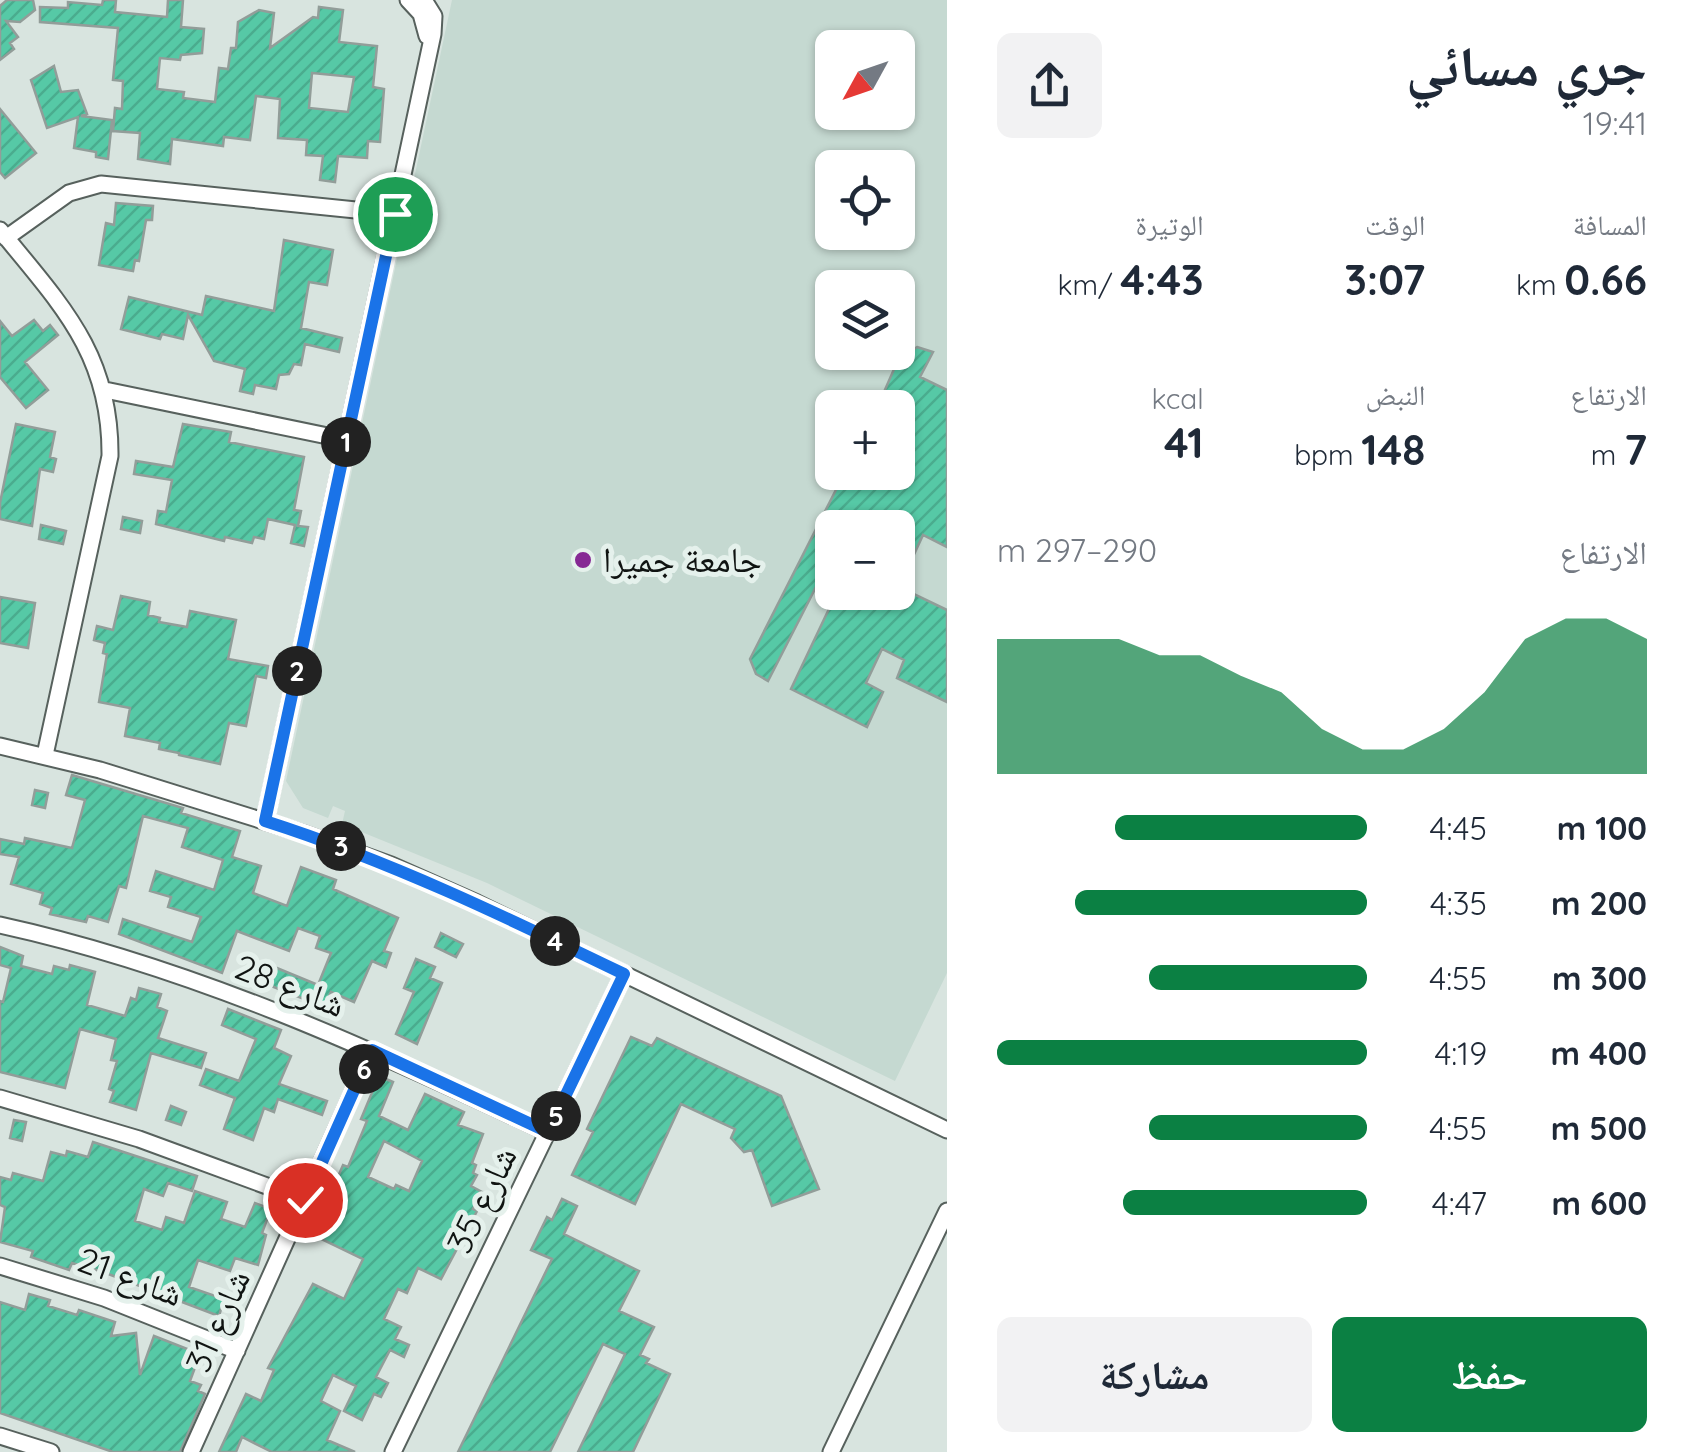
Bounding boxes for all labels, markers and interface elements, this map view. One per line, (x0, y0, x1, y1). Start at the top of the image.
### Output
north arrow (815, 30, 915, 130)
map controls (815, 30, 915, 610)
text: جري مسائي (1406, 31, 1647, 100)
button: share (997, 33, 1102, 138)
text: 19:41 (1583, 103, 1647, 143)
button: locate (815, 150, 915, 250)
pin (353, 172, 438, 257)
icon: arrive (368, 187, 423, 242)
text: الوتيرة (1136, 207, 1204, 242)
text: الوقت (1365, 207, 1425, 242)
text: المسافة (1573, 207, 1647, 242)
text: 4:43 (1120, 253, 1204, 306)
text: 3:07 (1344, 253, 1425, 306)
text: 0.66 (1564, 253, 1647, 306)
text: /km (1057, 267, 1120, 302)
text: km (1516, 267, 1564, 302)
button: layers (815, 270, 915, 370)
text: النبض (1366, 377, 1425, 412)
text: الارتفاع (1571, 377, 1647, 412)
text: kcal (1151, 381, 1204, 416)
button: + (815, 390, 915, 490)
text: 41 (1164, 416, 1204, 469)
pin: 1 (321, 417, 371, 467)
text: 148 (1361, 423, 1425, 476)
text: 7 (1624, 423, 1647, 476)
text: 1 (341, 424, 351, 459)
text: bpm (1294, 437, 1361, 472)
text: m (1591, 437, 1624, 472)
button: − (815, 510, 915, 610)
text: 290–297 m (997, 530, 1157, 570)
text: الارتفاع (1560, 532, 1647, 572)
place label: جامعة جميرا (603, 537, 762, 581)
marker: جامعة جميرا (572, 549, 594, 571)
pin: 2 (272, 646, 322, 696)
text: 2 (289, 653, 305, 688)
text: 4:45 (1430, 808, 1487, 848)
text: 100 m (1557, 808, 1647, 848)
pin: 3 (316, 821, 366, 871)
text: 3 (333, 828, 349, 863)
text: 4:35 (1430, 883, 1487, 923)
text: 200 m (1551, 883, 1647, 923)
pin: 4 (530, 916, 580, 966)
text: 4 (547, 923, 563, 958)
street label: شارع 28 (229, 944, 352, 1027)
text: 4:55 (1429, 958, 1487, 998)
text: 300 m (1552, 958, 1647, 998)
text: 4:19 (1434, 1033, 1487, 1073)
text: 400 m (1550, 1033, 1647, 1073)
pin: 6 (339, 1044, 389, 1094)
text: 6 (356, 1051, 372, 1086)
pin: 5 (531, 1091, 581, 1141)
text: 5 (548, 1098, 564, 1133)
text: 4:55 (1429, 1108, 1487, 1148)
text: 500 m (1551, 1108, 1647, 1148)
street label: شارع 35 (436, 1139, 527, 1261)
pin (263, 1158, 348, 1243)
icon: check (278, 1173, 333, 1228)
text: 4:47 (1432, 1183, 1487, 1223)
text: 600 m (1552, 1183, 1647, 1223)
street label: شارع 21 (72, 1237, 189, 1316)
street label: شارع 31 (175, 1263, 260, 1379)
button: مشاركة (997, 1317, 1312, 1432)
button: حفظ (1332, 1317, 1647, 1432)

